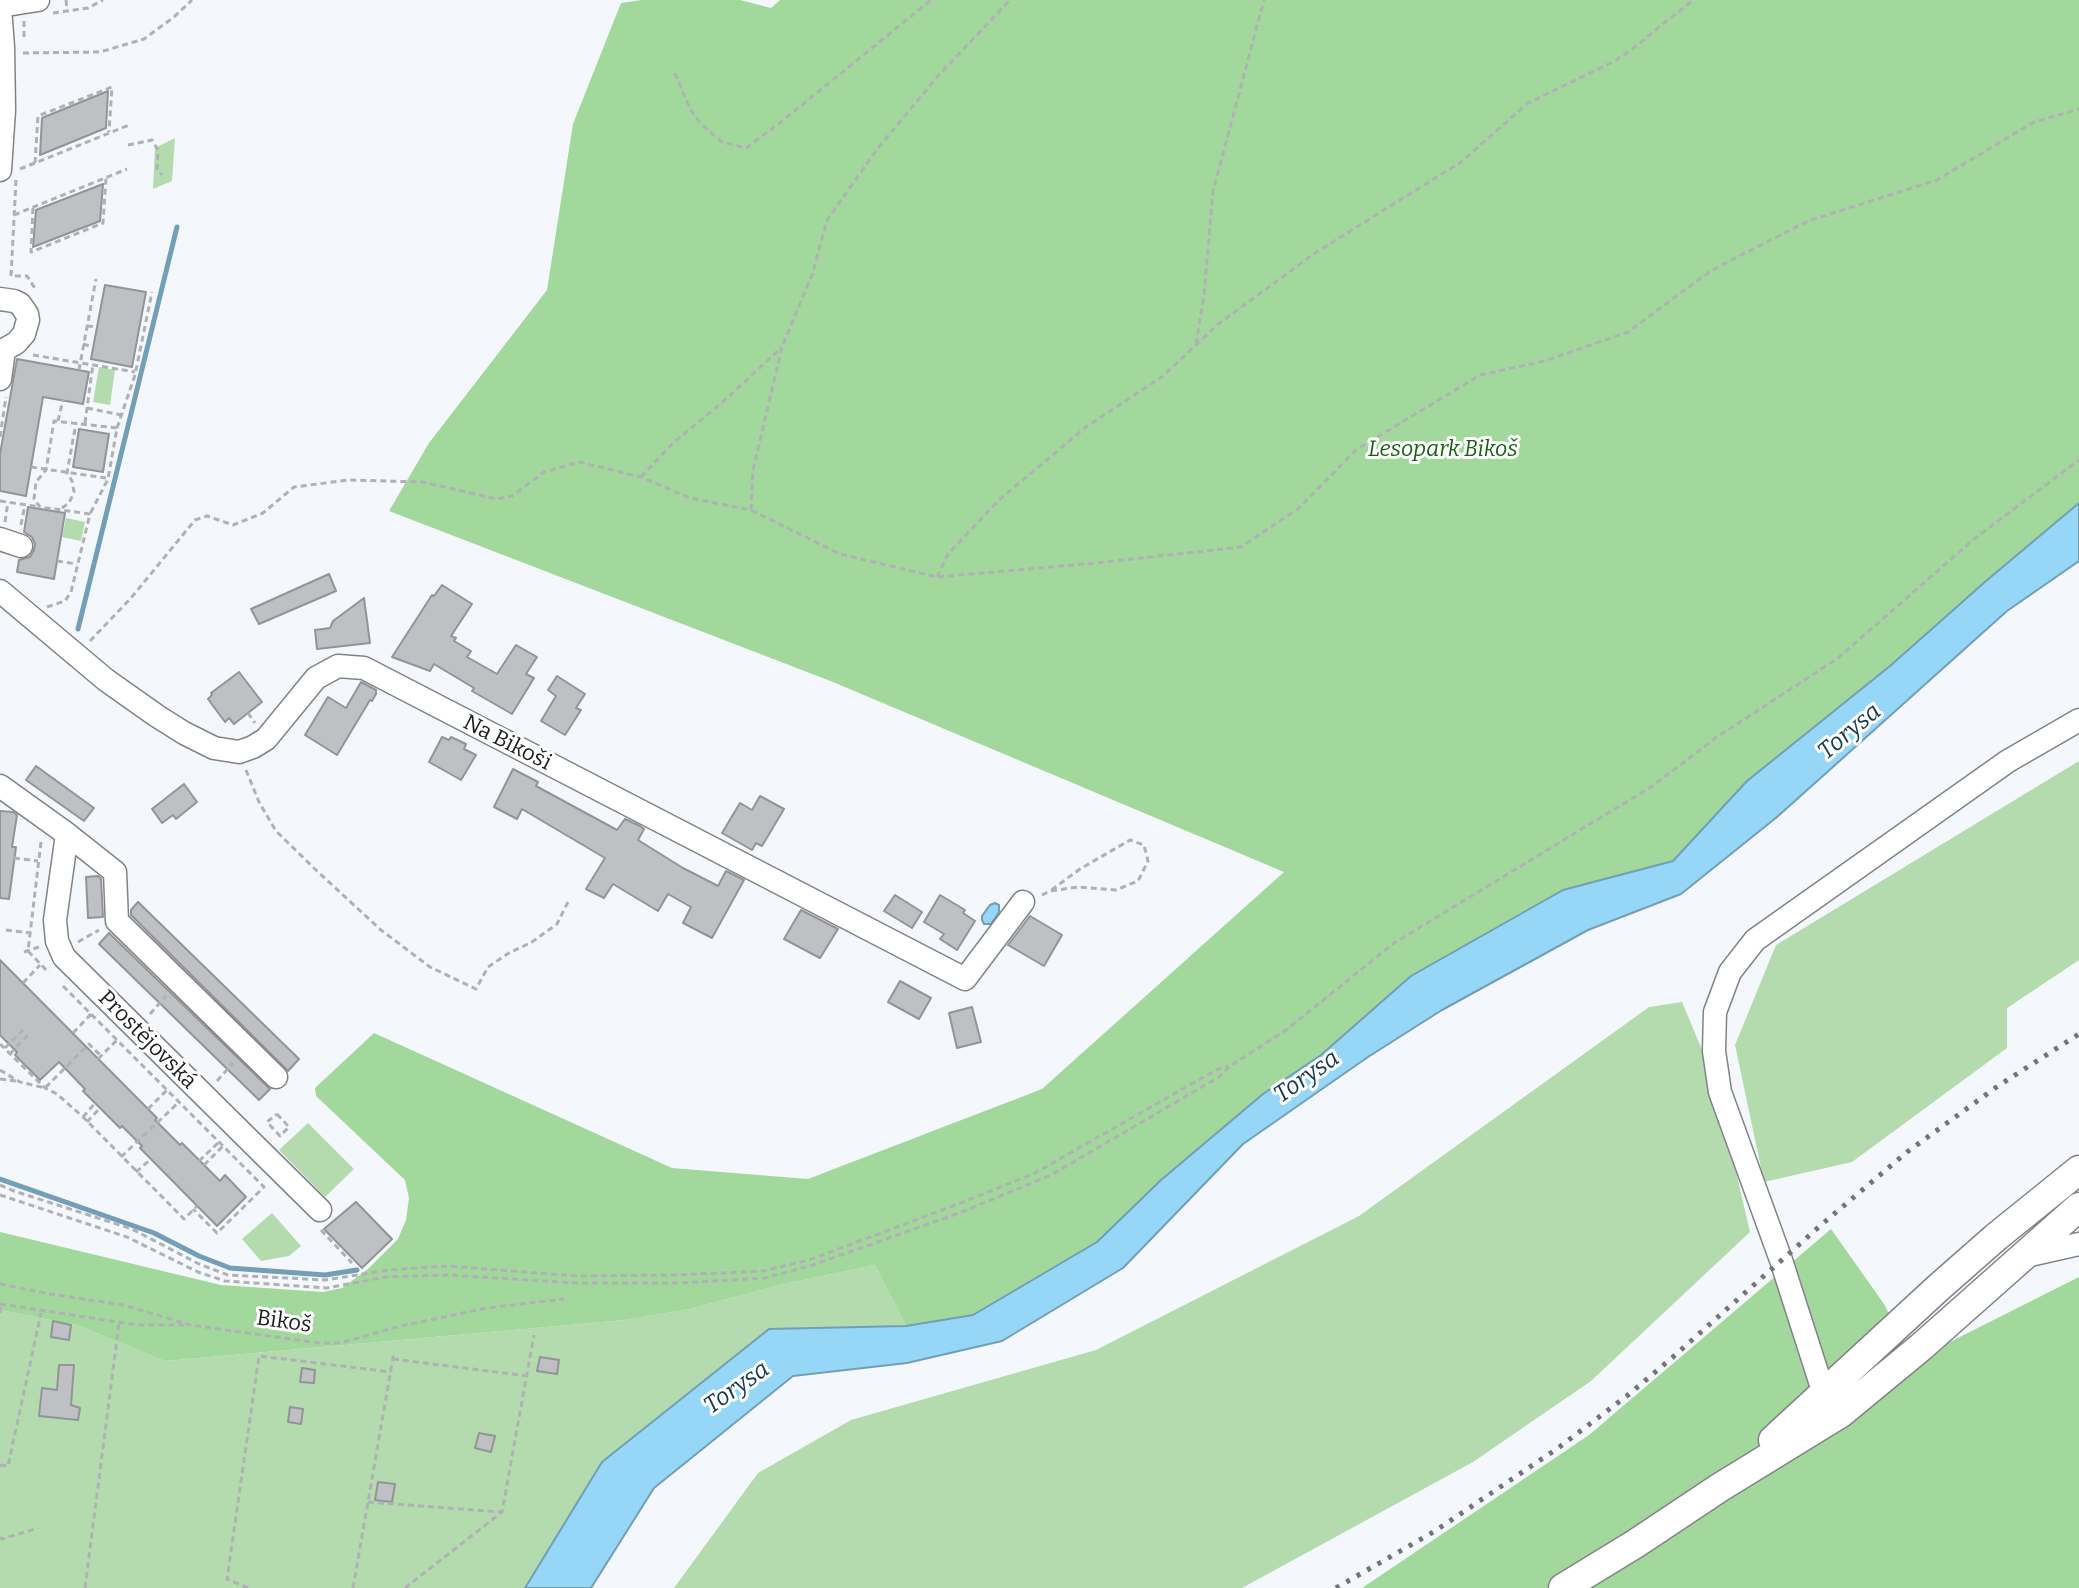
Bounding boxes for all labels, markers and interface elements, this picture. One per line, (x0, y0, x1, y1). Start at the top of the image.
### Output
park label: Lesopark Bikoš (1368, 437, 1518, 463)
water label: Torysa (1813, 697, 1887, 767)
street label: Na Bikoši (458, 710, 556, 776)
street label: Prostějovská (92, 985, 202, 1095)
water label: Torysa (1269, 1044, 1345, 1110)
street label: Bikoš (255, 1305, 313, 1339)
water label: Torysa (699, 1355, 775, 1421)

